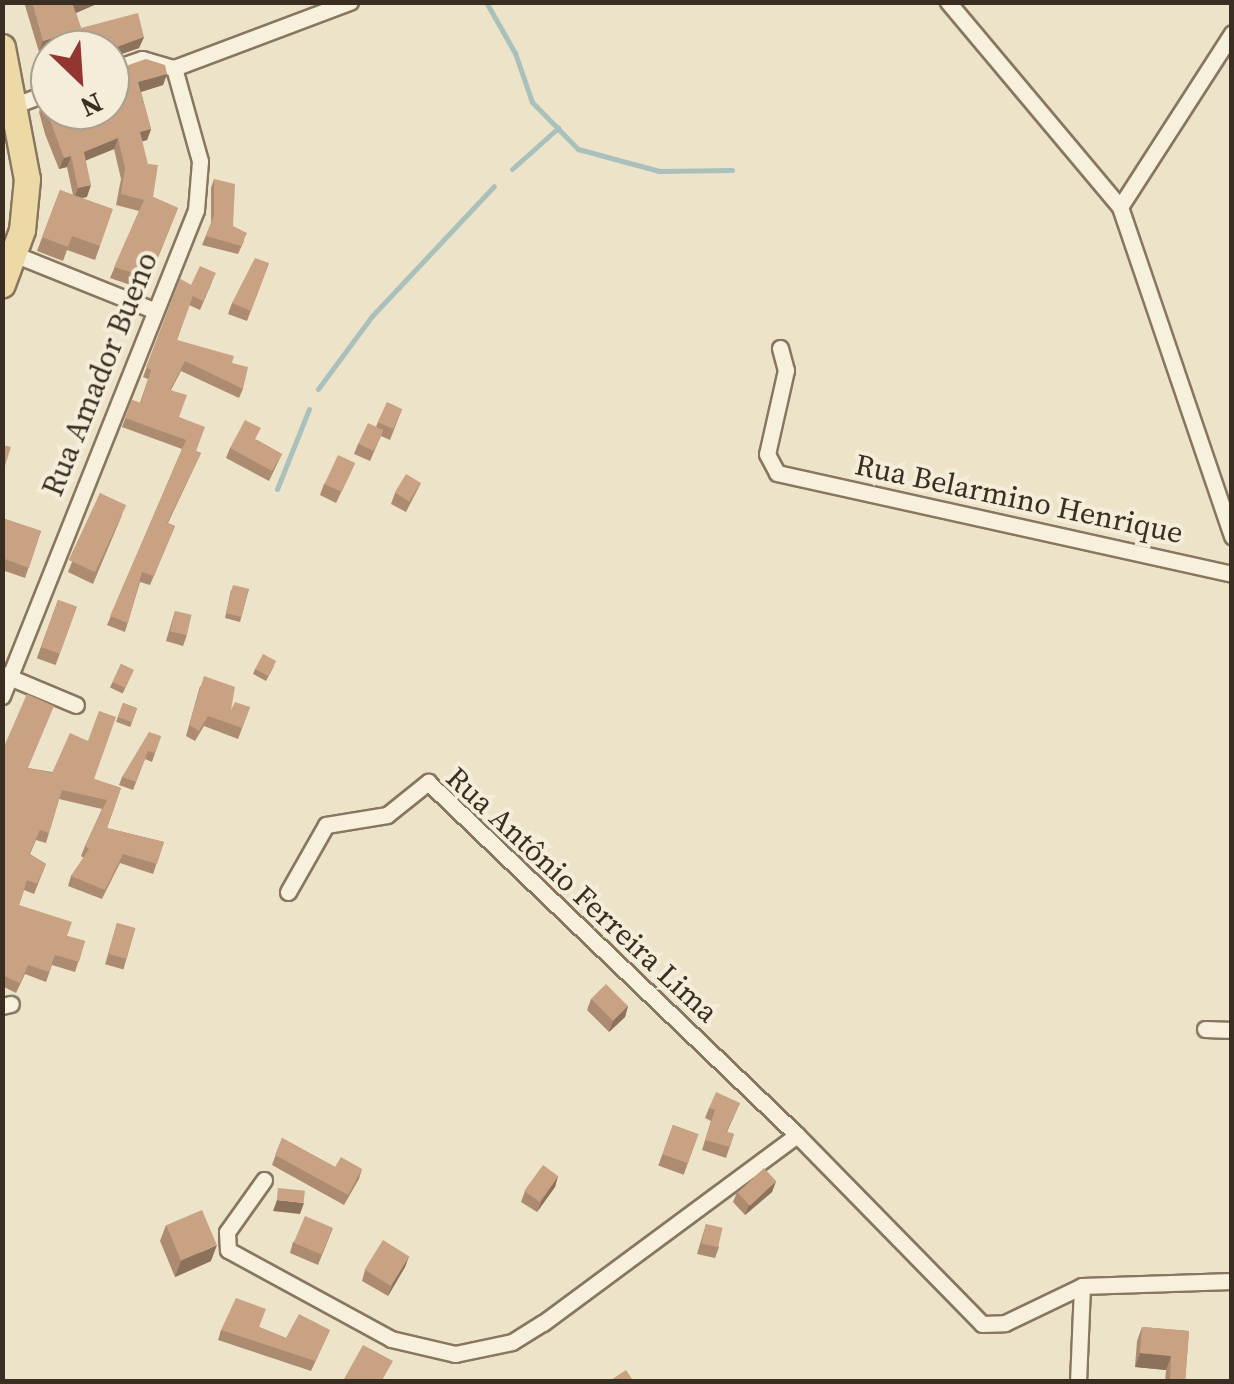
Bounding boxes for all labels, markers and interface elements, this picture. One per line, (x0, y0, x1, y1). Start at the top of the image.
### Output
north arrow (30, 30, 130, 130)
text: N (75, 84, 109, 127)
street label: Rua Amador Bueno (35, 247, 165, 501)
street label: Rua Belarmino Henrique (852, 447, 1186, 551)
street label: Rua Antônio Ferreira Lima (439, 760, 725, 1030)

